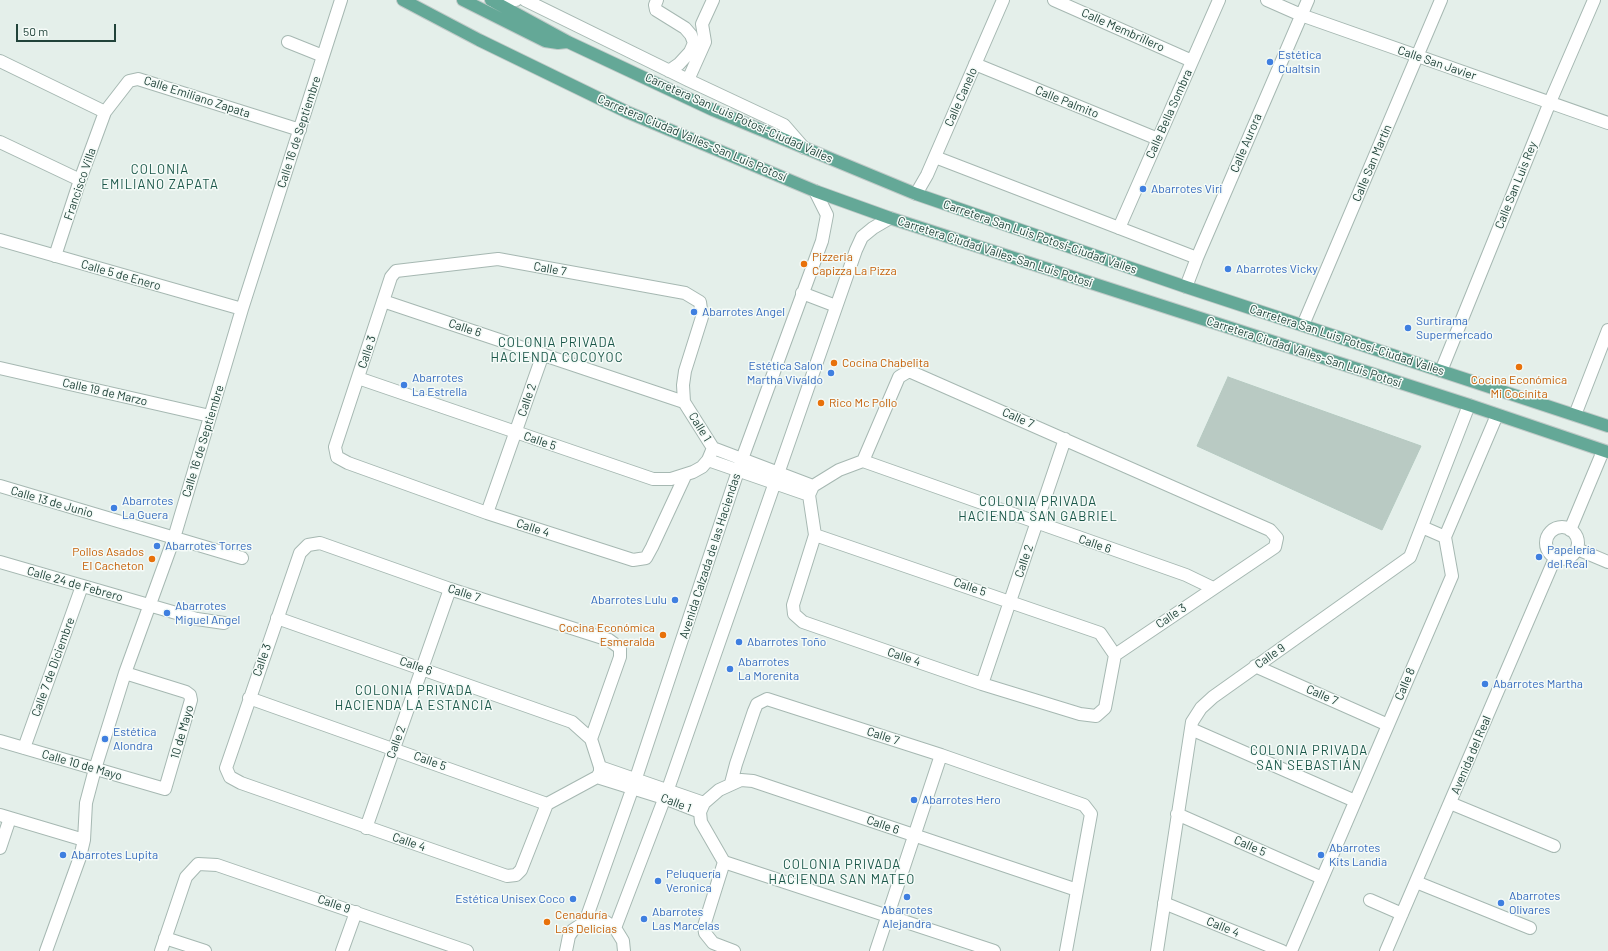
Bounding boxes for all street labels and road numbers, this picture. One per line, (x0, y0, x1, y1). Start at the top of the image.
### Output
street label: Calle Membrillero (1079, 5, 1167, 55)
street label: Calle San Javier (1396, 43, 1478, 83)
street label: Calle Canelo (942, 65, 980, 129)
street label: Calle Bella Sombra (1143, 67, 1195, 161)
street label: Carretera San Luis Potosí-Ciudad Valles (643, 70, 835, 166)
street label: Calle Emiliano Zapata (142, 73, 252, 121)
street label: Calle 16 de Septiembre (274, 74, 324, 190)
street label: Calle Palmito (1033, 83, 1101, 121)
street label: Carretera Ciudad Valles-San Luis Potosí (595, 92, 789, 184)
street label: Calle Aurora (1227, 111, 1265, 175)
street label: Calle San Martín (1349, 122, 1395, 204)
street label: Calle San Luis Rey (1492, 139, 1540, 231)
street label: Francisco Villa (61, 146, 99, 222)
street label: Carretera San Luis Potosí-Ciudad Valles (941, 197, 1139, 277)
street label: Carretera Ciudad Valles-San Luis Potosí (896, 214, 1094, 290)
street label: Calle 5 de Enero (79, 257, 163, 293)
street label: Calle 7 (532, 259, 568, 279)
street label: Carretera San Luis Potosí-Ciudad Valles (1248, 302, 1446, 378)
street label: Carretera Ciudad Valles-San Luis Potosí (1205, 314, 1403, 390)
street label: Calle 6 (447, 316, 483, 340)
street label: Calle 3 (355, 334, 379, 370)
street label: Calle 19 de Marzo (61, 375, 149, 409)
street label: Calle 2 (515, 382, 539, 418)
street label: Calle 16 de Septiembre (179, 383, 227, 499)
street label: Calle 7 (1000, 405, 1036, 431)
street label: Calle 1 (685, 410, 715, 444)
street label: Calle 5 (522, 429, 558, 453)
street label: Avenida Calzada de las Haciendas (676, 471, 744, 641)
street label: Calle 13 de Junio (9, 483, 95, 521)
street label: Calle 4 (514, 516, 552, 540)
street label: Calle 6 (1077, 532, 1113, 556)
street label: Calle 2 (1012, 543, 1036, 579)
street label: Calle 24 de Febrero (25, 563, 125, 605)
street label: Calle 5 (952, 575, 988, 599)
street label: Calle 7 (446, 581, 482, 605)
street label: Calle 3 (1153, 601, 1189, 631)
street label: Calle 7 de Diciembre (28, 615, 78, 719)
street label: Calle 9 (1252, 640, 1288, 672)
street label: Calle 3 (250, 642, 274, 678)
street label: Calle 4 (885, 645, 923, 669)
street label: Calle 6 (398, 654, 434, 678)
street label: Calle 8 (1392, 666, 1418, 702)
street label: Calle 7 (1304, 682, 1340, 708)
street label: 10 de Mayo (167, 703, 197, 761)
street label: Avenida del Real (1448, 713, 1494, 797)
street label: Calle 2 (383, 724, 409, 760)
street label: Calle 7 (865, 724, 901, 748)
street label: Calle 10 de Mayo (40, 747, 124, 783)
street label: Calle 5 (412, 748, 448, 774)
street label: Calle 1 (659, 791, 693, 815)
street label: Calle 6 (865, 813, 901, 837)
street label: Calle 4 (390, 830, 428, 854)
street label: Calle 5 (1232, 833, 1268, 859)
street label: Calle 9 (316, 892, 352, 916)
street label: Calle 4 (1204, 914, 1242, 940)

